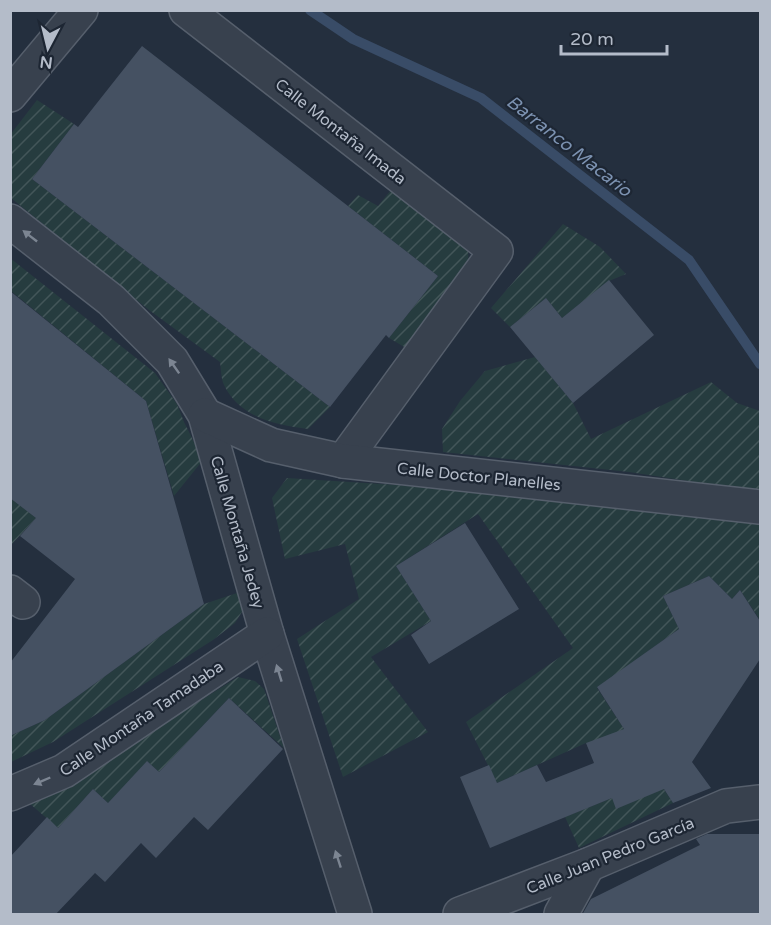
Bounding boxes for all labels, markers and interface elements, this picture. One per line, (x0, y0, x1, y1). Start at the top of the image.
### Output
north arrow (18, 18, 78, 78)
scale bar (561, 18, 668, 56)
text: 20 m (570, 28, 614, 50)
text: N (39, 51, 54, 73)
street label: Calle Montaña Imada (271, 74, 410, 189)
water label: Barranco Macario (502, 90, 637, 202)
one-way arrow (22, 229, 38, 242)
one-way arrow (169, 358, 180, 374)
street label: Calle Montaña Jedey (206, 454, 269, 611)
street label: Calle Doctor Planelles (396, 458, 562, 496)
street label: Calle Montaña Tamadaba (56, 657, 227, 781)
one-way arrow (274, 664, 283, 682)
one-way arrow (34, 776, 51, 785)
street label: Calle Juan Pedro García (523, 813, 697, 899)
one-way arrow (332, 850, 342, 868)

